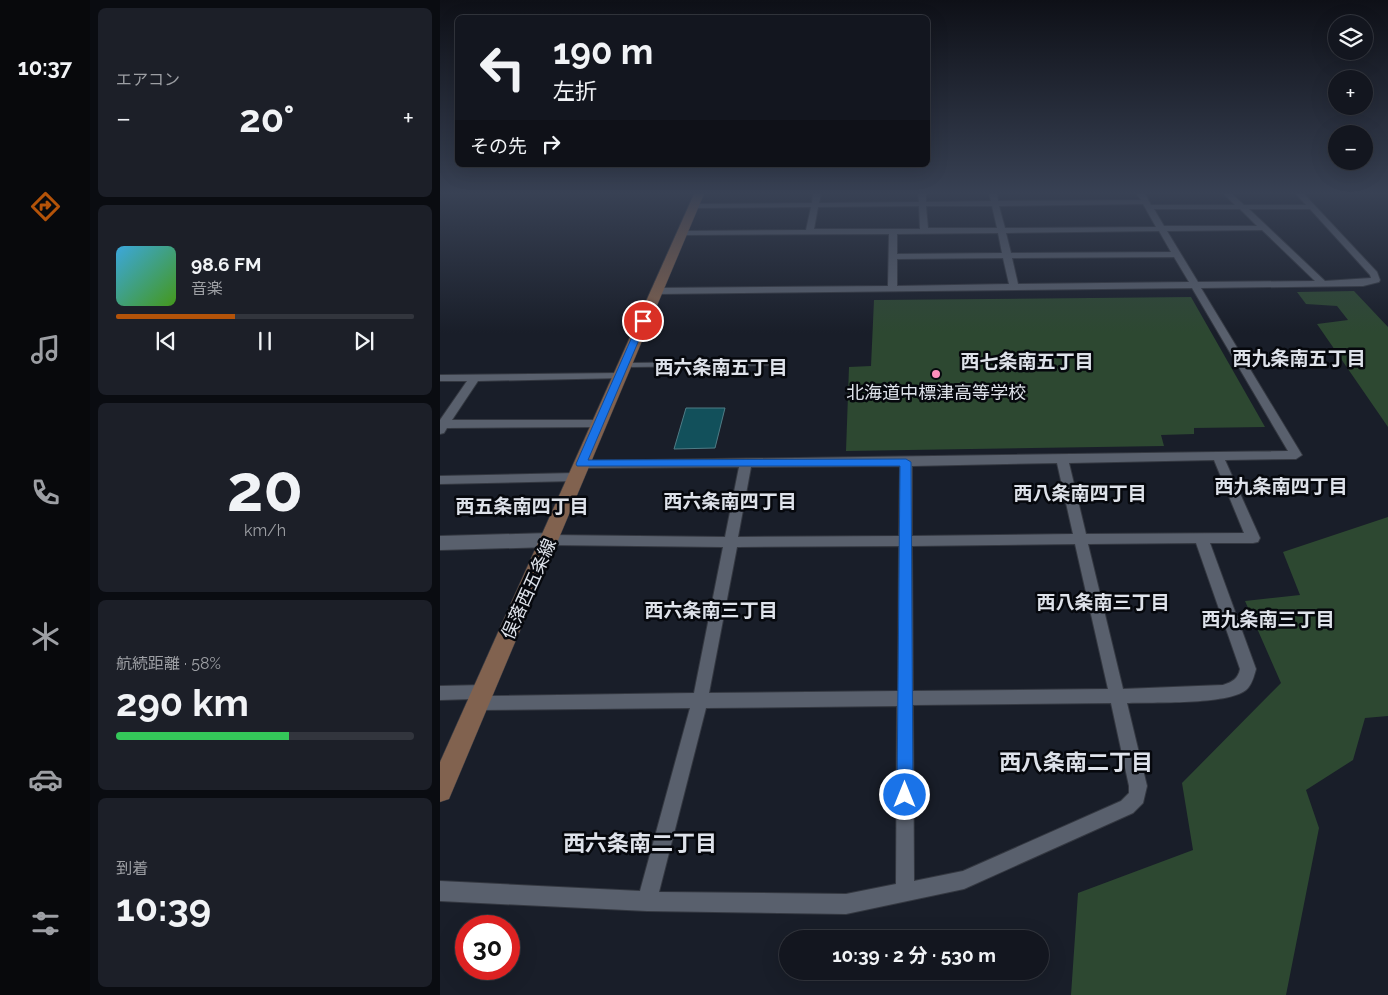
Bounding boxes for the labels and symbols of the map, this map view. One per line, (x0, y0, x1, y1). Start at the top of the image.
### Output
pin (622, 300, 664, 342)
district label: 西九条南五丁目 (1232, 347, 1366, 369)
district label: 西七条南五丁目 (960, 350, 1094, 372)
district label: 西六条南五丁目 (654, 356, 788, 378)
marker: 北海道中標津高等学校 (930, 368, 942, 380)
place label: 北海道中標津高等学校 (846, 382, 1026, 403)
district label: 西九条南四丁目 (1214, 475, 1348, 497)
district label: 西八条南四丁目 (1013, 482, 1147, 504)
district label: 西六条南四丁目 (663, 490, 797, 512)
district label: 西五条南四丁目 (455, 495, 589, 517)
street label: 俣落西五条線 (497, 535, 560, 642)
district label: 西八条南三丁目 (1036, 591, 1170, 613)
district label: 西六条南三丁目 (644, 599, 778, 621)
district label: 西九条南三丁目 (1201, 608, 1335, 630)
district label: 西八条南二丁目 (999, 749, 1153, 775)
position arrow (878, 768, 930, 820)
district label: 西六条南二丁目 (563, 830, 717, 856)
speed limit sign: 30 (455, 915, 520, 980)

